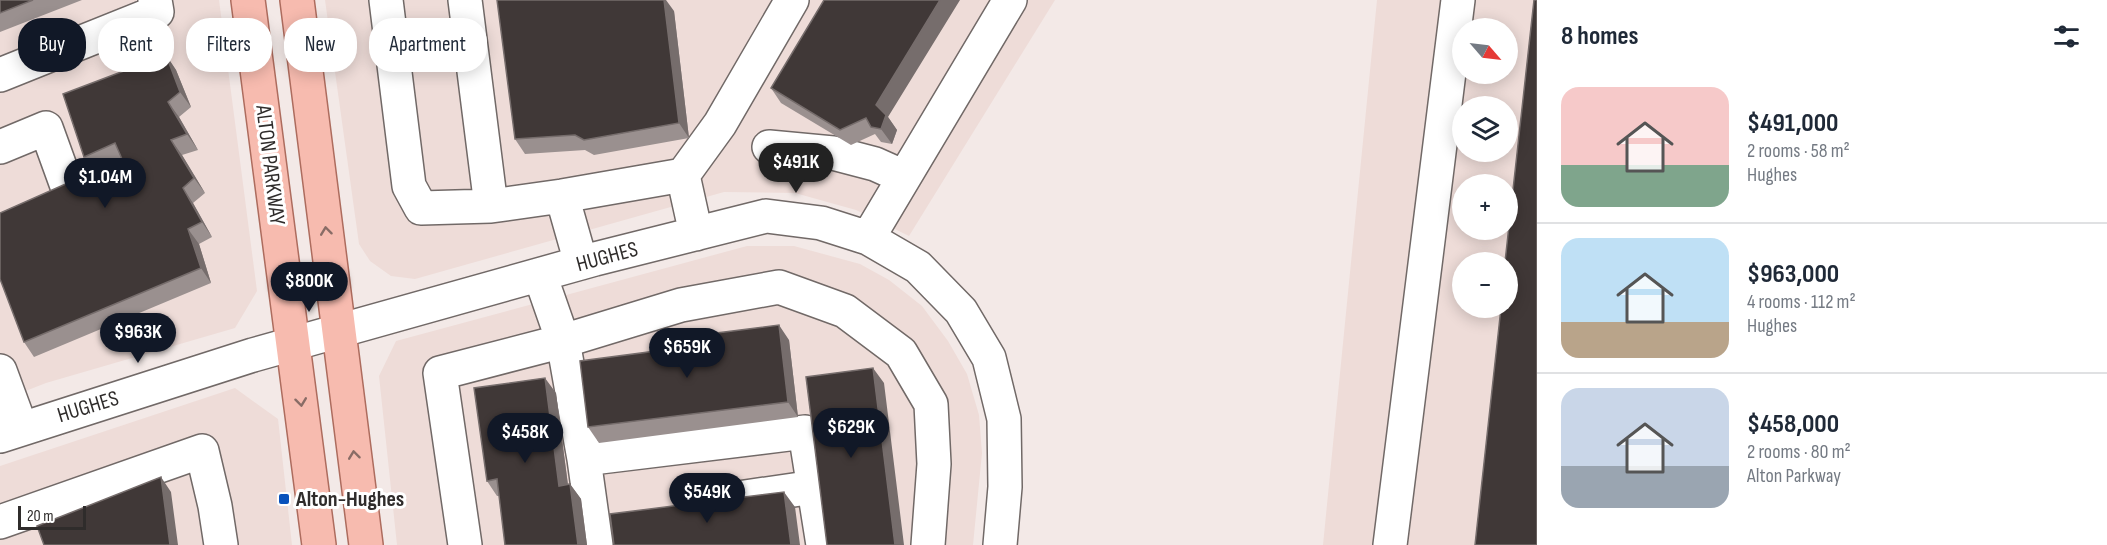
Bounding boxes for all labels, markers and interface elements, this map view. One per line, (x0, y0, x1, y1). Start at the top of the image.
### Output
chip: Buy (18, 18, 86, 72)
chip: Rent (98, 18, 174, 72)
chip: Filters (186, 18, 272, 72)
chip: New (284, 18, 357, 72)
chip: Apartment (369, 18, 487, 72)
north arrow (1452, 18, 1518, 84)
map controls (1452, 18, 1518, 318)
icon: filters (2050, 20, 2083, 53)
text: 8 homes (1561, 21, 1639, 52)
button: layers (1452, 96, 1518, 162)
street label: ALTON PARKWAY (249, 103, 291, 226)
text: $491,000 (1747, 108, 1838, 139)
icon: home (1609, 111, 1681, 183)
text: 2 rooms · 58 m² (1747, 139, 1850, 163)
pin: $491K (754, 143, 838, 194)
text: $491K (773, 150, 819, 174)
pin: $1.04M (56, 158, 154, 209)
text: Hughes (1747, 163, 1797, 187)
text: $1.04M (78, 165, 132, 189)
button: + (1452, 174, 1518, 240)
one-way arrow (321, 227, 333, 236)
street label: HUGHES (573, 236, 641, 278)
button: − (1452, 252, 1518, 318)
text: $963,000 (1747, 259, 1839, 290)
pin: $800K (267, 262, 351, 313)
icon: home (1609, 262, 1681, 334)
text: $800K (285, 269, 333, 293)
text: 4 rooms · 112 m² (1747, 290, 1856, 314)
pin: $963K (96, 313, 180, 364)
text: Hughes (1747, 314, 1797, 338)
text: $963K (114, 320, 162, 344)
pin: $659K (645, 328, 729, 379)
text: $659K (663, 335, 711, 359)
street label: HUGHES (54, 385, 122, 429)
one-way arrow (294, 397, 306, 406)
pin: $629K (809, 408, 893, 459)
text: $458,000 (1747, 409, 1839, 440)
icon: home (1609, 412, 1681, 484)
pin: $458K (483, 413, 567, 464)
text: $629K (827, 415, 875, 439)
text: $458K (501, 420, 549, 444)
text: 2 rooms · 80 m² (1747, 440, 1851, 464)
one-way arrow (349, 450, 361, 460)
text: Alton Parkway (1747, 464, 1841, 488)
pin: $549K (665, 473, 749, 524)
text: $549K (683, 480, 731, 504)
place label: Alton-Hughes (295, 486, 404, 513)
marker: Alton-Hughes (277, 492, 291, 506)
scale bar (18, 503, 86, 530)
text: 20 m (27, 507, 54, 526)

